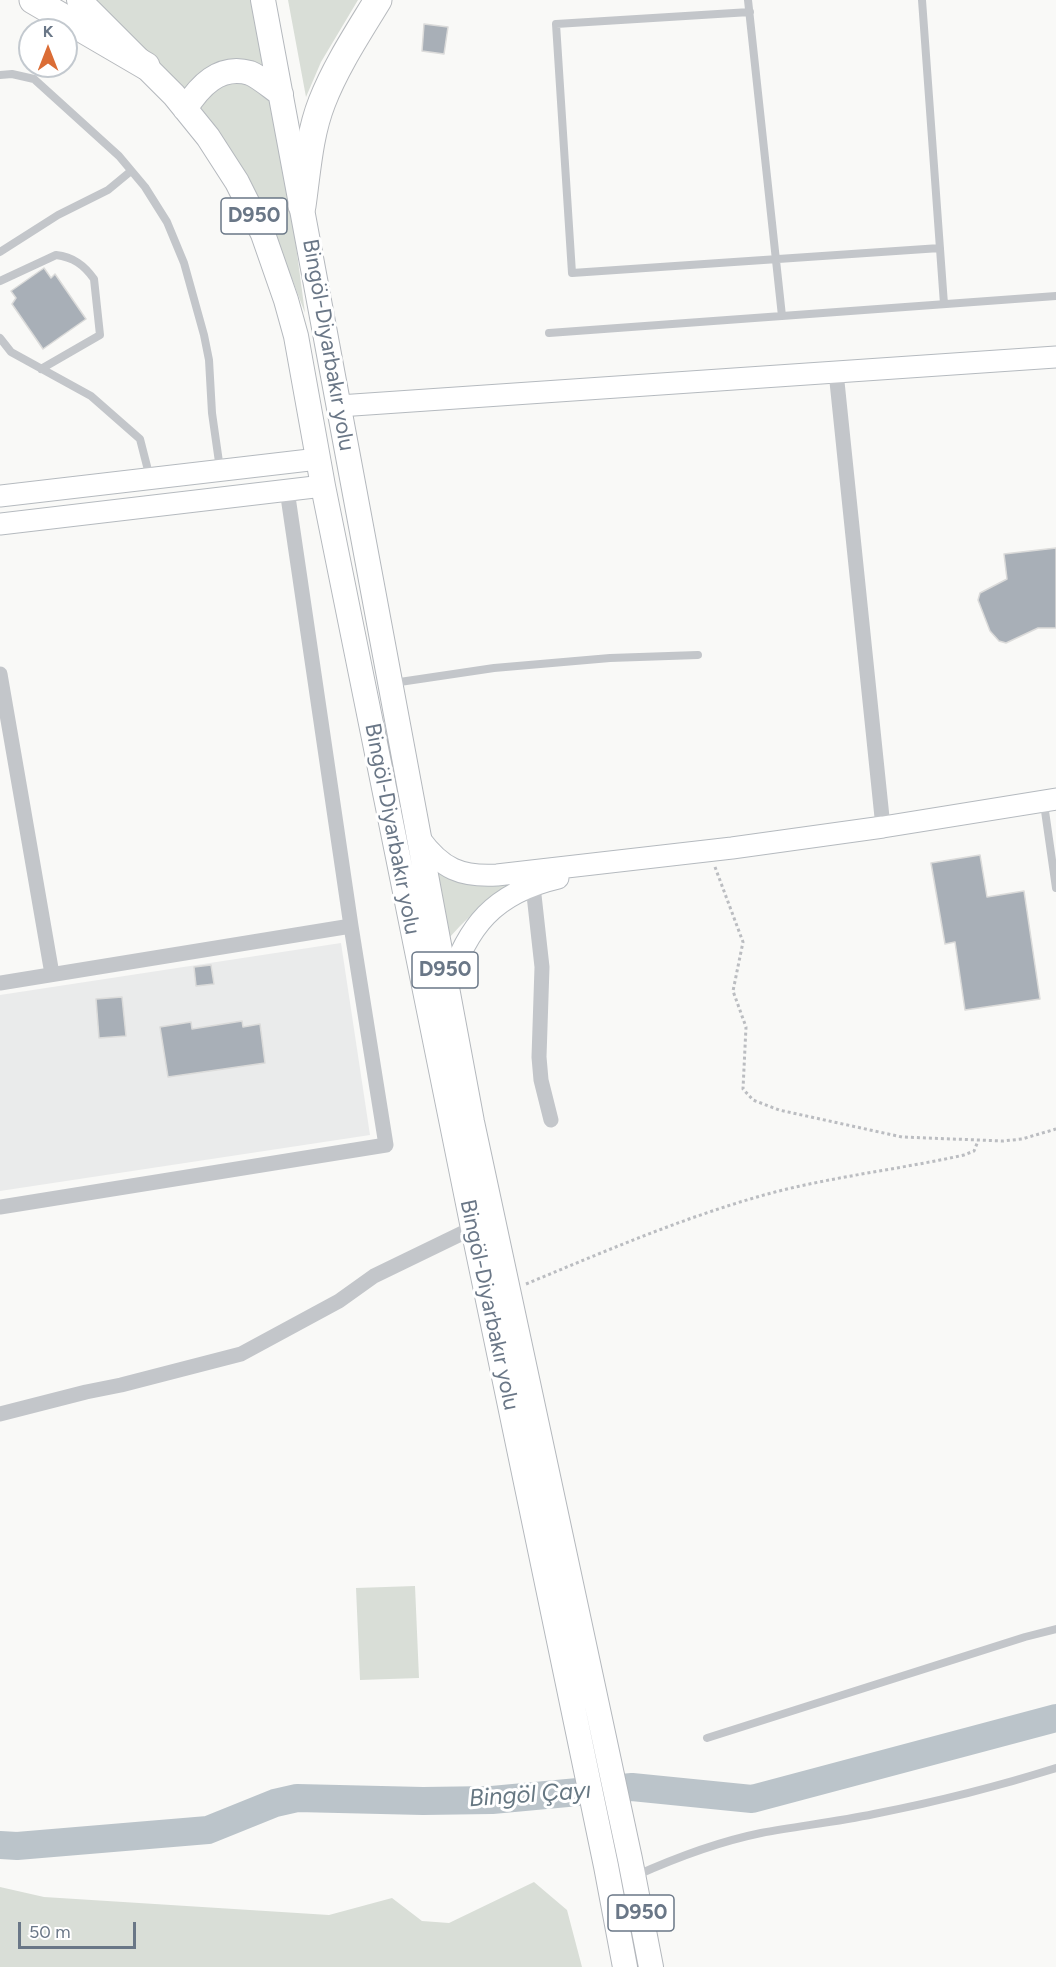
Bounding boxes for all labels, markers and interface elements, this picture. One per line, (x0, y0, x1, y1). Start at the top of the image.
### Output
north arrow (18, 18, 78, 78)
text: K (43, 22, 53, 41)
road number: D950 (221, 198, 287, 234)
street label: Bingöl-Diyarbakır yolu (296, 237, 360, 453)
street label: Bingöl-Diyarbakır yolu (359, 721, 425, 937)
road number: D950 (412, 952, 478, 988)
street label: Bingöl-Diyarbakır yolu (454, 1197, 524, 1413)
water label: Bingöl Çayı (468, 1776, 592, 1814)
road number: D950 (608, 1895, 674, 1931)
scale bar (21, 1910, 140, 1948)
text: 50 m (29, 1921, 71, 1943)

